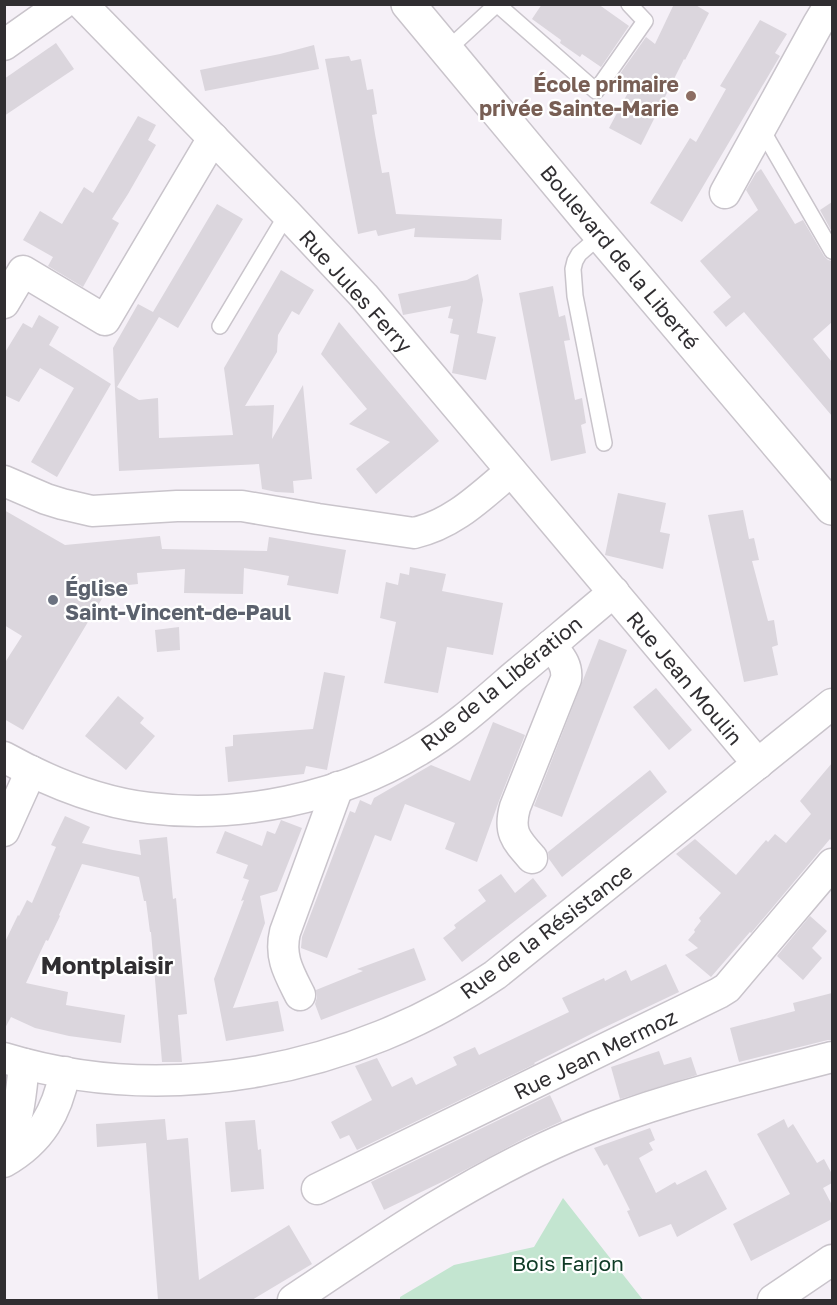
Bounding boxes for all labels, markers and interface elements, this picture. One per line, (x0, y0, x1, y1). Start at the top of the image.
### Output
place label: École primaire privée Sainte-Marie (479, 71, 679, 121)
marker: École primaire privée Sainte-Marie (684, 89, 698, 103)
street label: Boulevard de la Liberté (535, 159, 705, 355)
street label: Rue Jules Ferry (294, 224, 418, 358)
place label: Église Saint-Vincent-de-Paul (65, 575, 291, 625)
marker: Église Saint-Vincent-de-Paul (46, 593, 60, 607)
street label: Rue Jean Moulin (622, 606, 748, 750)
street label: Rue de la Libération (415, 610, 587, 756)
street label: Rue de la Résistance (455, 858, 637, 1004)
district label: Montplaisir (41, 950, 173, 979)
street label: Rue Jean Mermoz (509, 1003, 681, 1105)
park label: Bois Farjon (512, 1250, 624, 1276)

